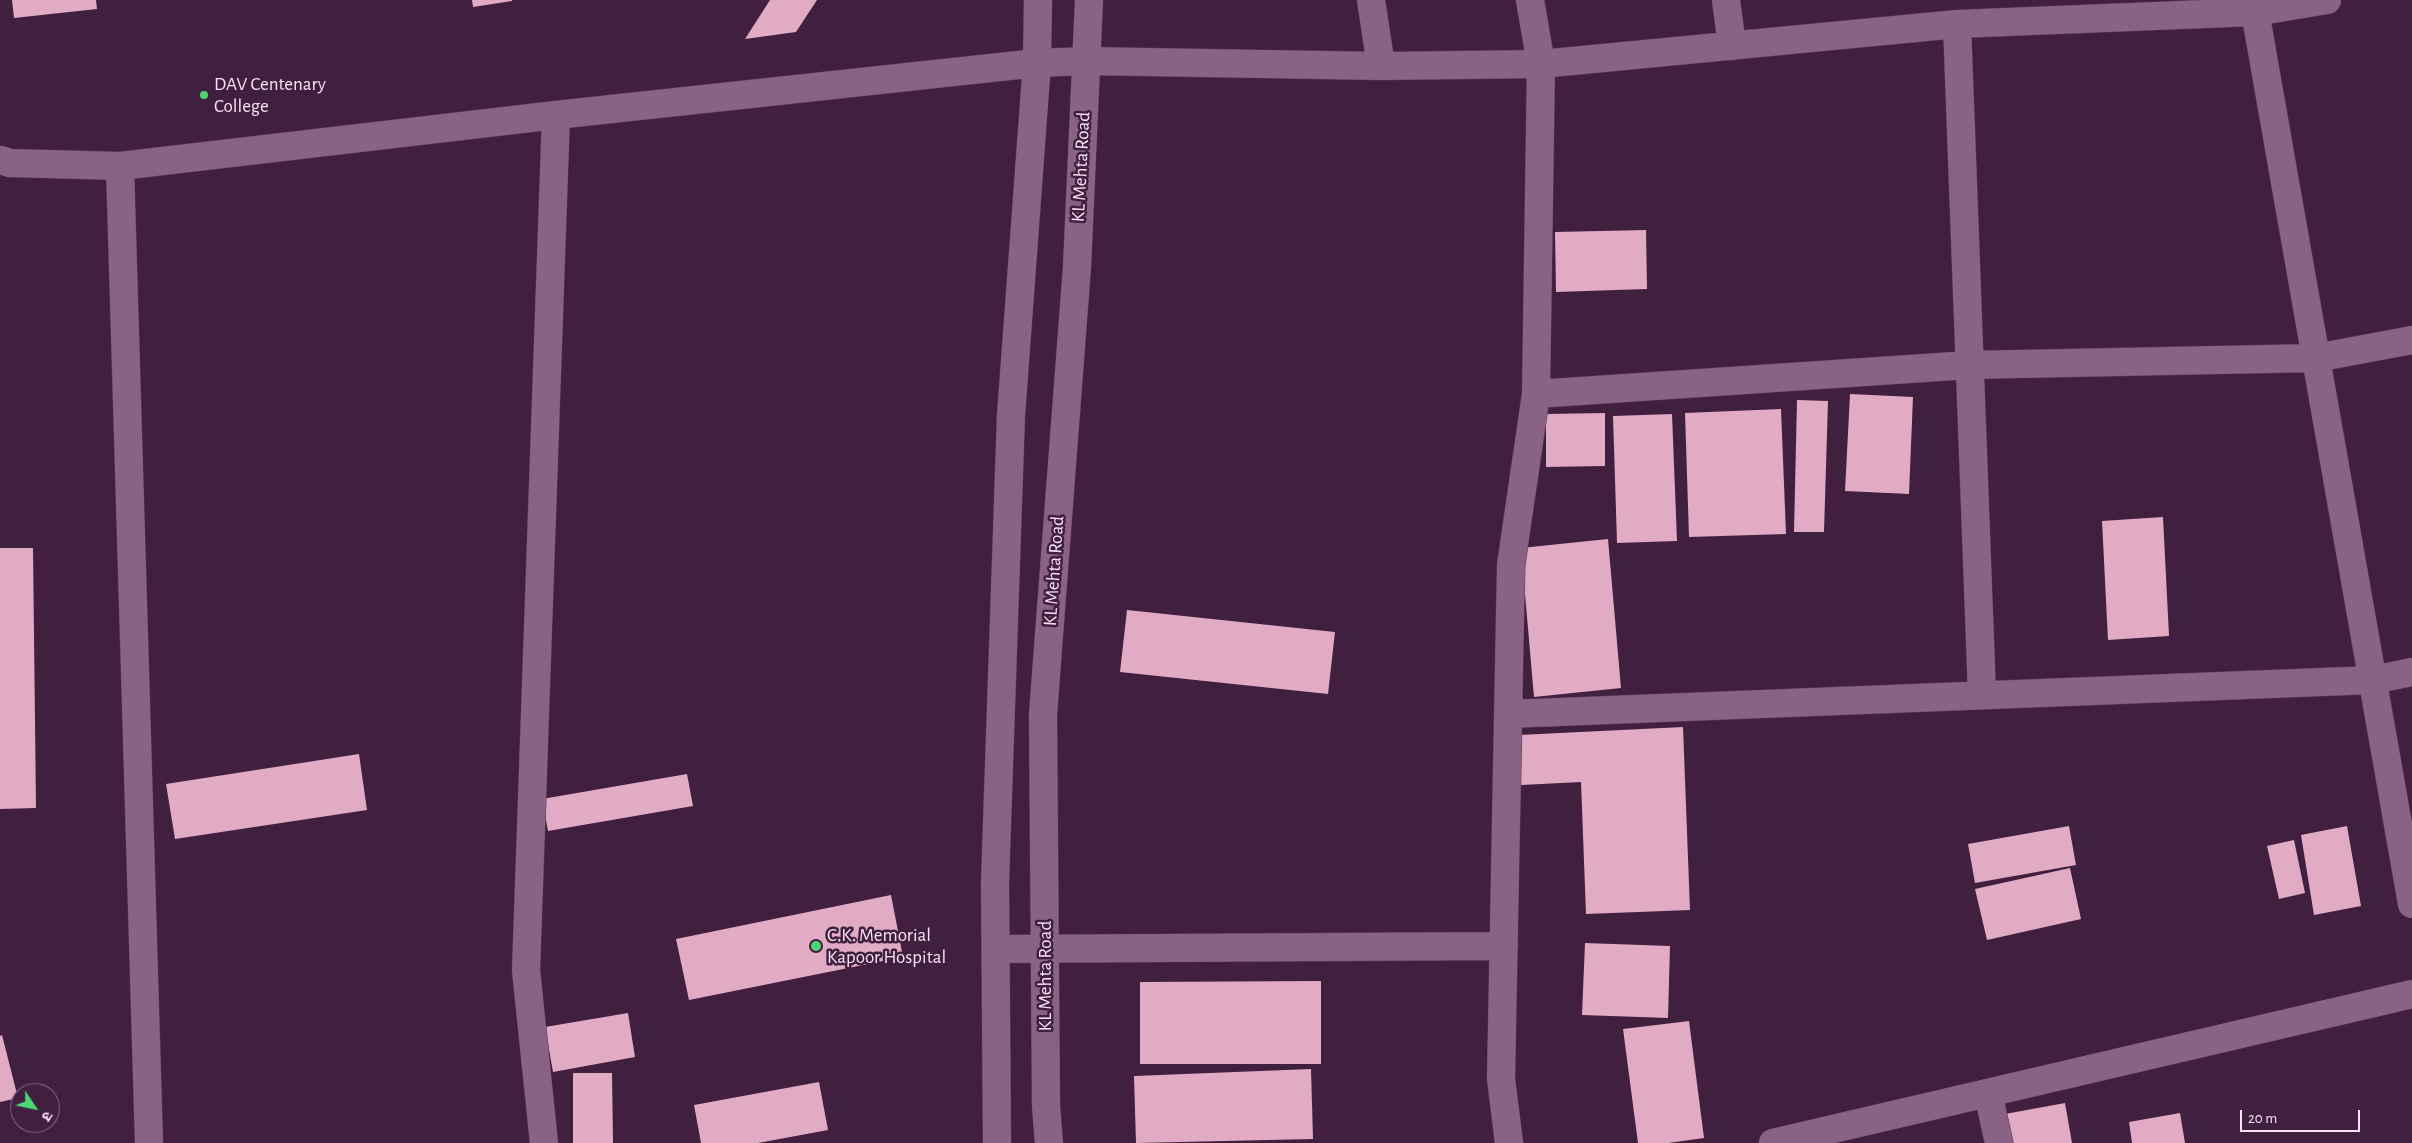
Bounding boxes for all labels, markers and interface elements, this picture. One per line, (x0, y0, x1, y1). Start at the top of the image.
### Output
place label: DAV Centenary College (214, 73, 326, 117)
marker: DAV Centenary College (198, 89, 210, 101)
street label: KL Mehta Road (1067, 111, 1095, 223)
street label: KL Mehta Road (1039, 515, 1069, 627)
street label: KL Mehta Road (1034, 921, 1056, 1031)
place label: C.K. Memorial Kapoor Hospital (827, 924, 946, 968)
marker: C.K. Memorial Kapoor Hospital (809, 939, 823, 953)
north arrow (10, 1083, 60, 1133)
scale bar (2242, 1100, 2362, 1132)
text: उ (39, 1109, 55, 1123)
text: 20 m (2248, 1111, 2277, 1126)

